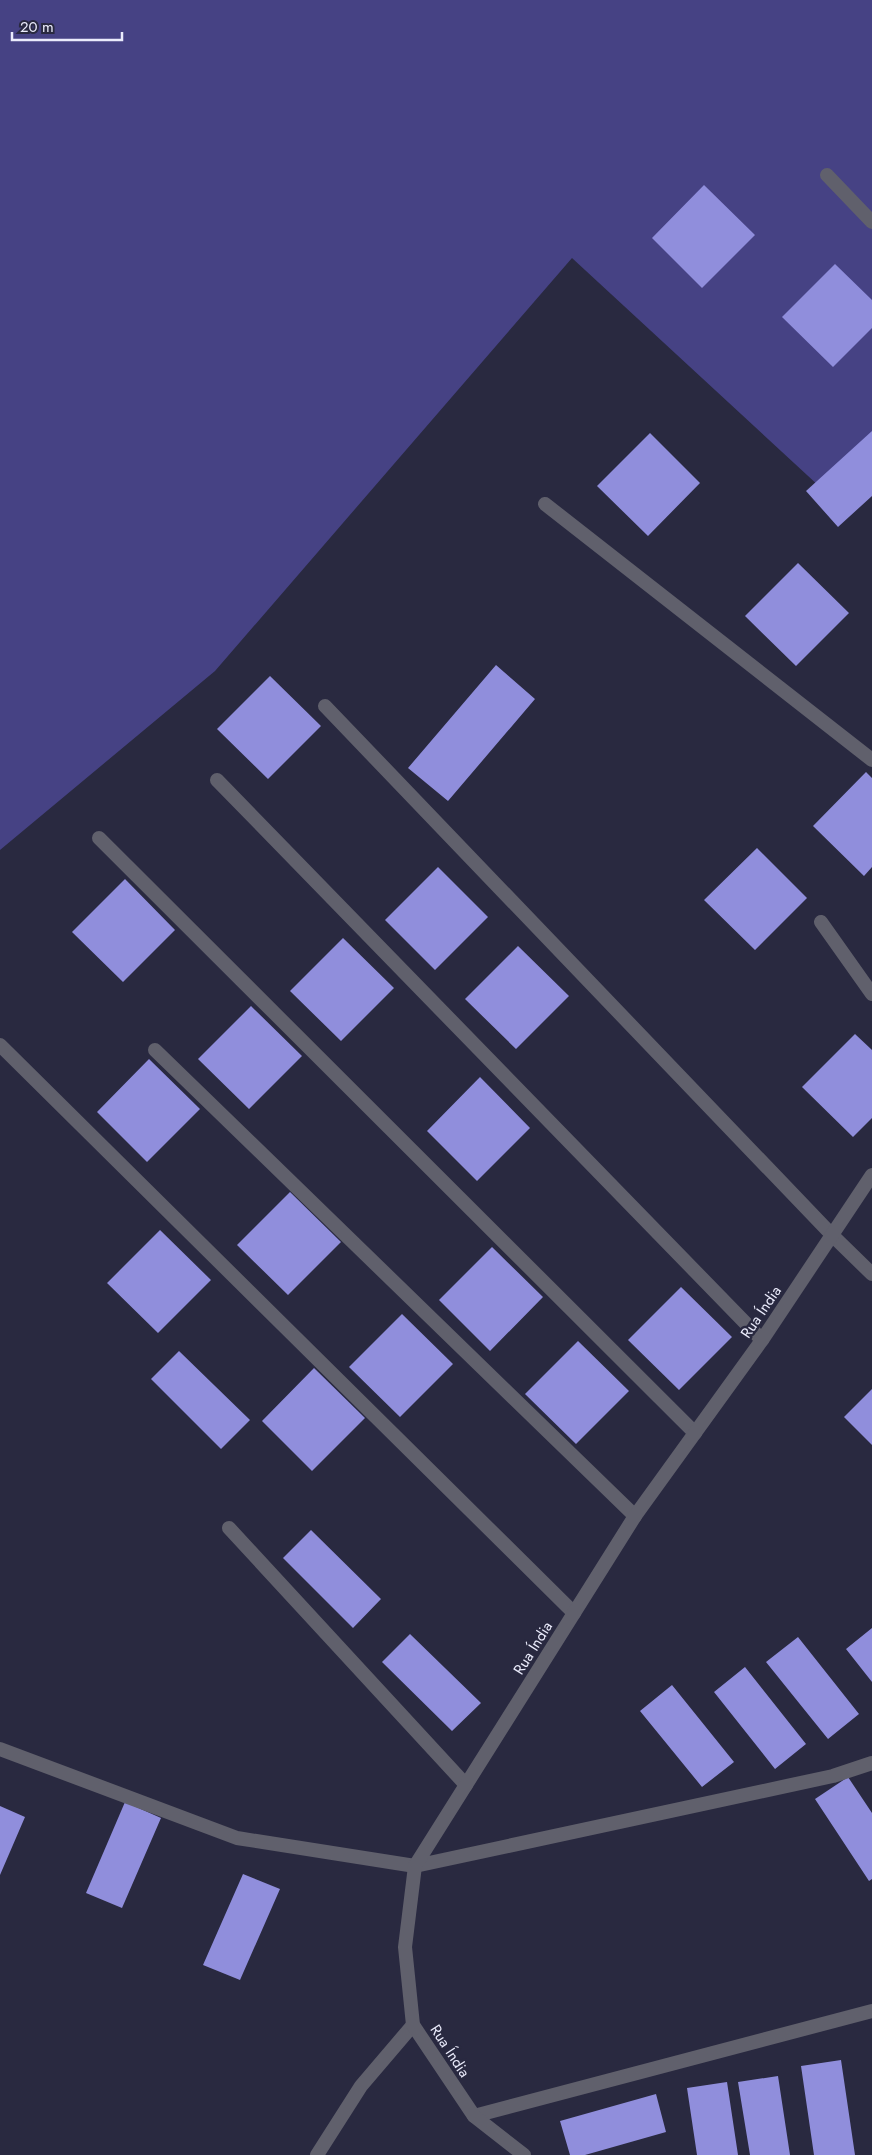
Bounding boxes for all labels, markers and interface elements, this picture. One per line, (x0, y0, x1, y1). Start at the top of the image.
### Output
scale bar (12, 10, 122, 42)
text: 20 m (20, 16, 54, 38)
street label: Rua Índia (735, 1281, 787, 1343)
street label: Rua Índia (508, 1617, 558, 1679)
street label: Rua Índia (425, 2020, 475, 2082)

